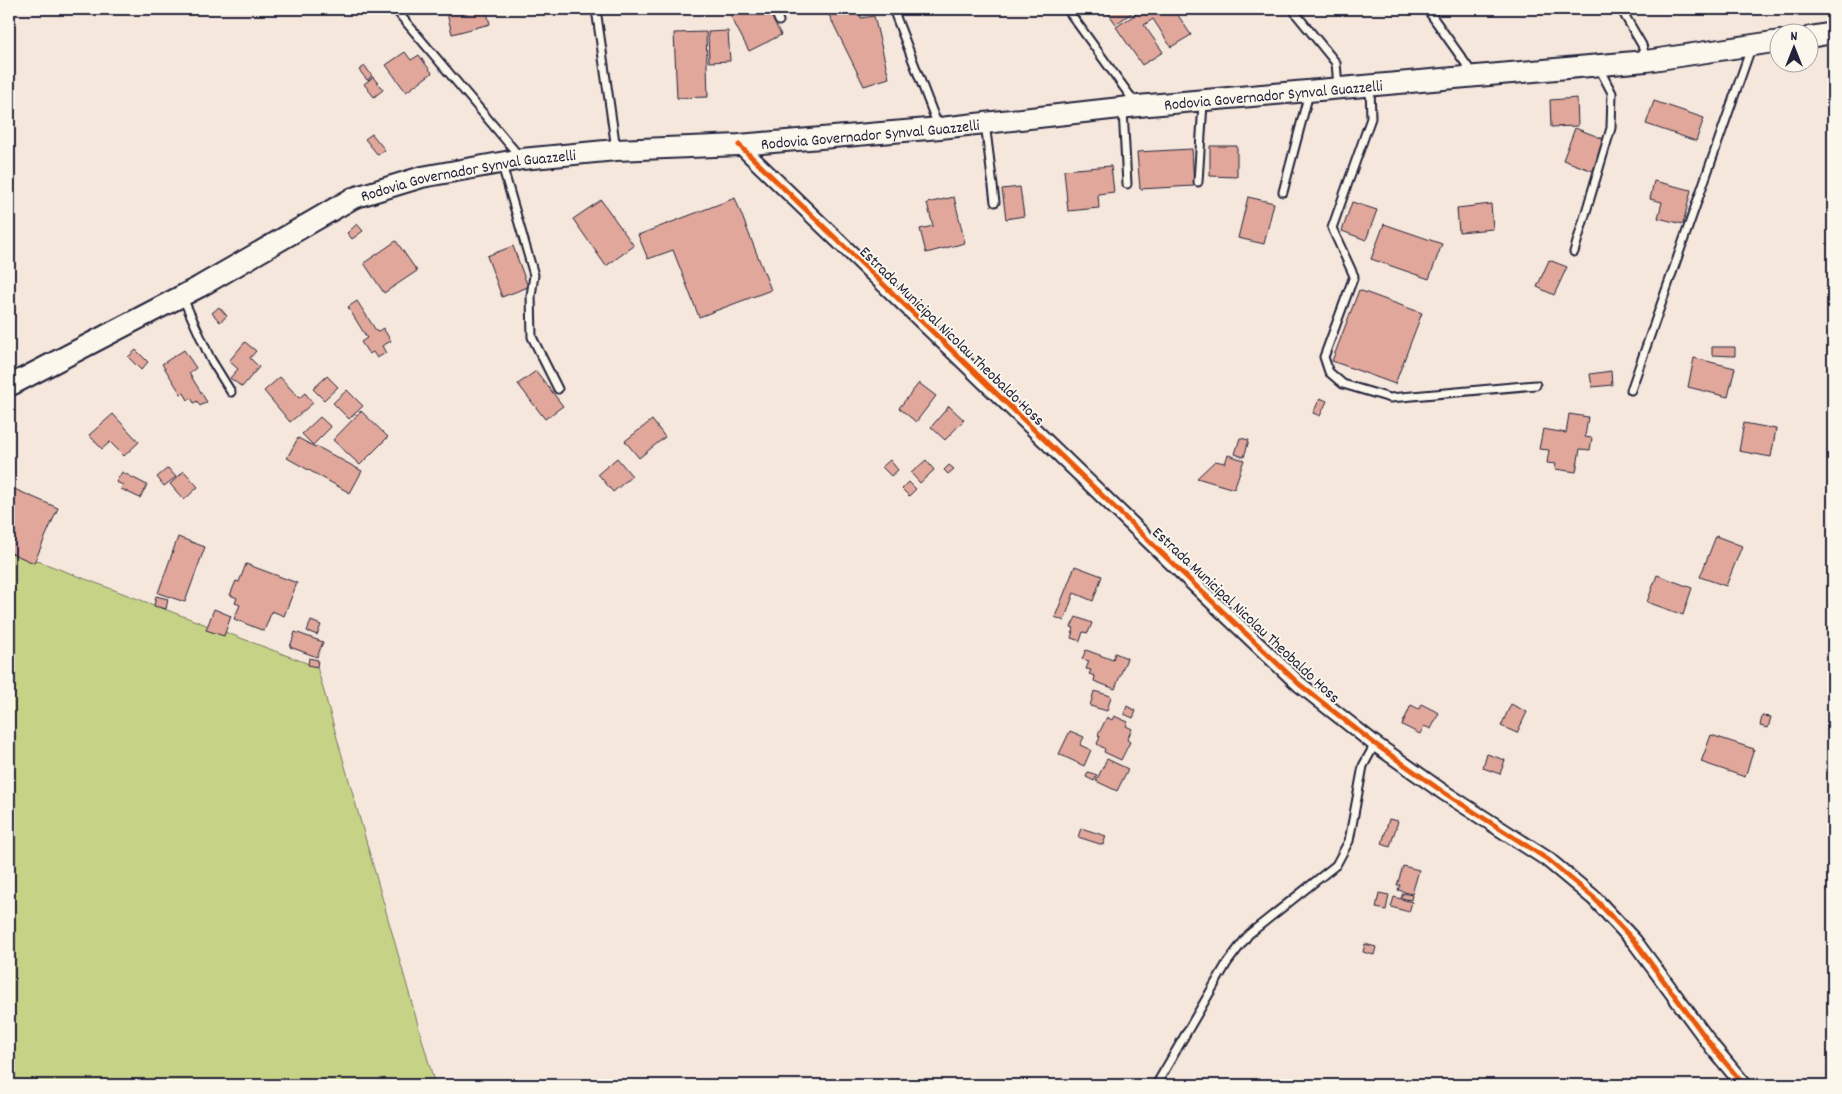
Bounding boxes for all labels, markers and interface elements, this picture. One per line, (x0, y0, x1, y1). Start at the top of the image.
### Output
north arrow (1770, 22, 1820, 72)
text: N (1791, 27, 1798, 47)
street label: Rodovia Governador Synval Guazzelli (1163, 75, 1384, 118)
street label: Rodovia Governador Synval Guazzelli (760, 115, 981, 157)
street label: Rodovia Governador Synval Guazzelli (358, 145, 577, 209)
street label: Estrada Municipal Nicolau Theobaldo Hoss (853, 242, 1049, 432)
street label: Estrada Municipal Nicolau Theobaldo Hoss (1146, 522, 1345, 710)

